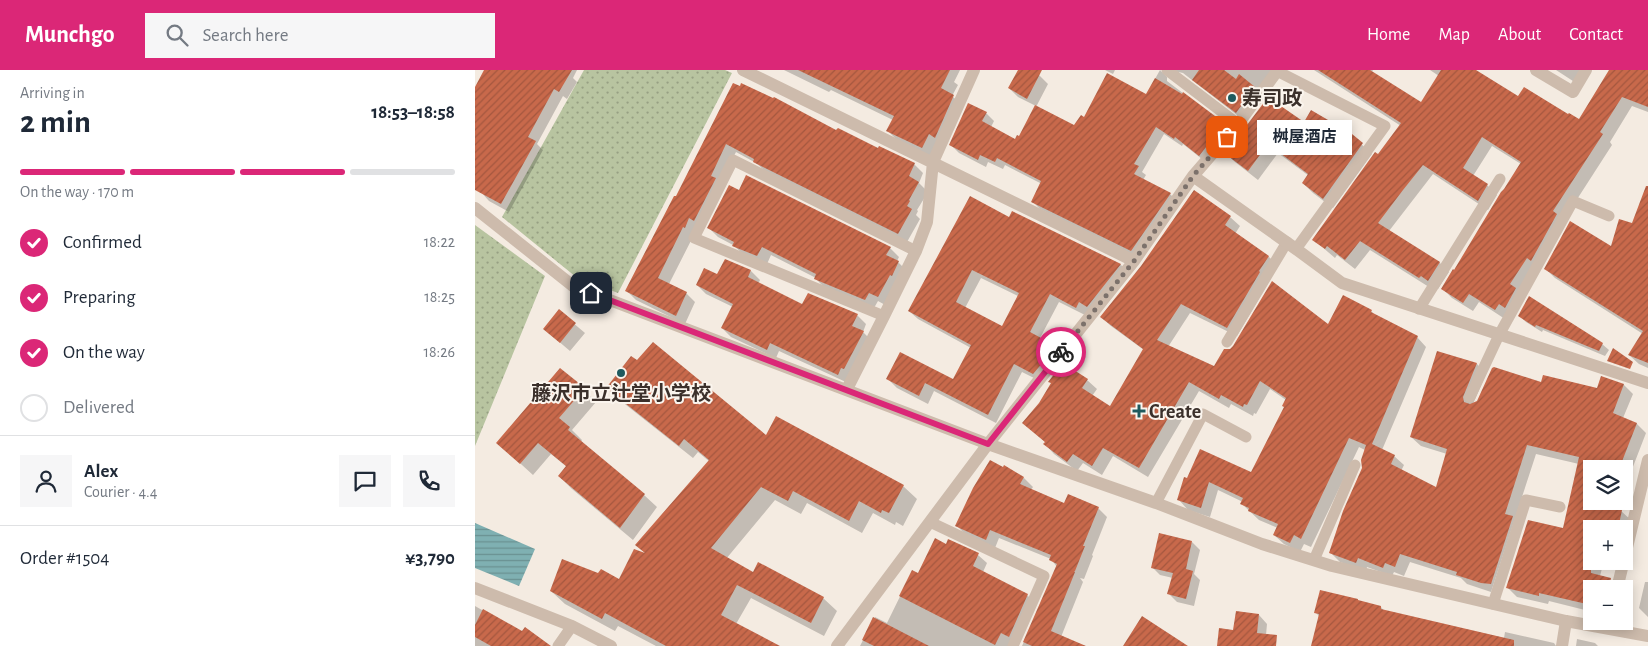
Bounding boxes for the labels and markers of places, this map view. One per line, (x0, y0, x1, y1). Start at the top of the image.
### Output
place label: 寿司政 (1242, 87, 1302, 109)
marker: 寿司政 (1226, 92, 1238, 104)
pin (1206, 116, 1248, 158)
callout: 桝屋酒店 (1257, 120, 1352, 154)
pin (570, 272, 612, 314)
marker: 藤沢市立辻堂小学校 (615, 367, 627, 379)
place label: 藤沢市立辻堂小学校 (531, 382, 711, 404)
place label: Create (1149, 402, 1201, 422)
marker: Create (1133, 405, 1145, 417)

